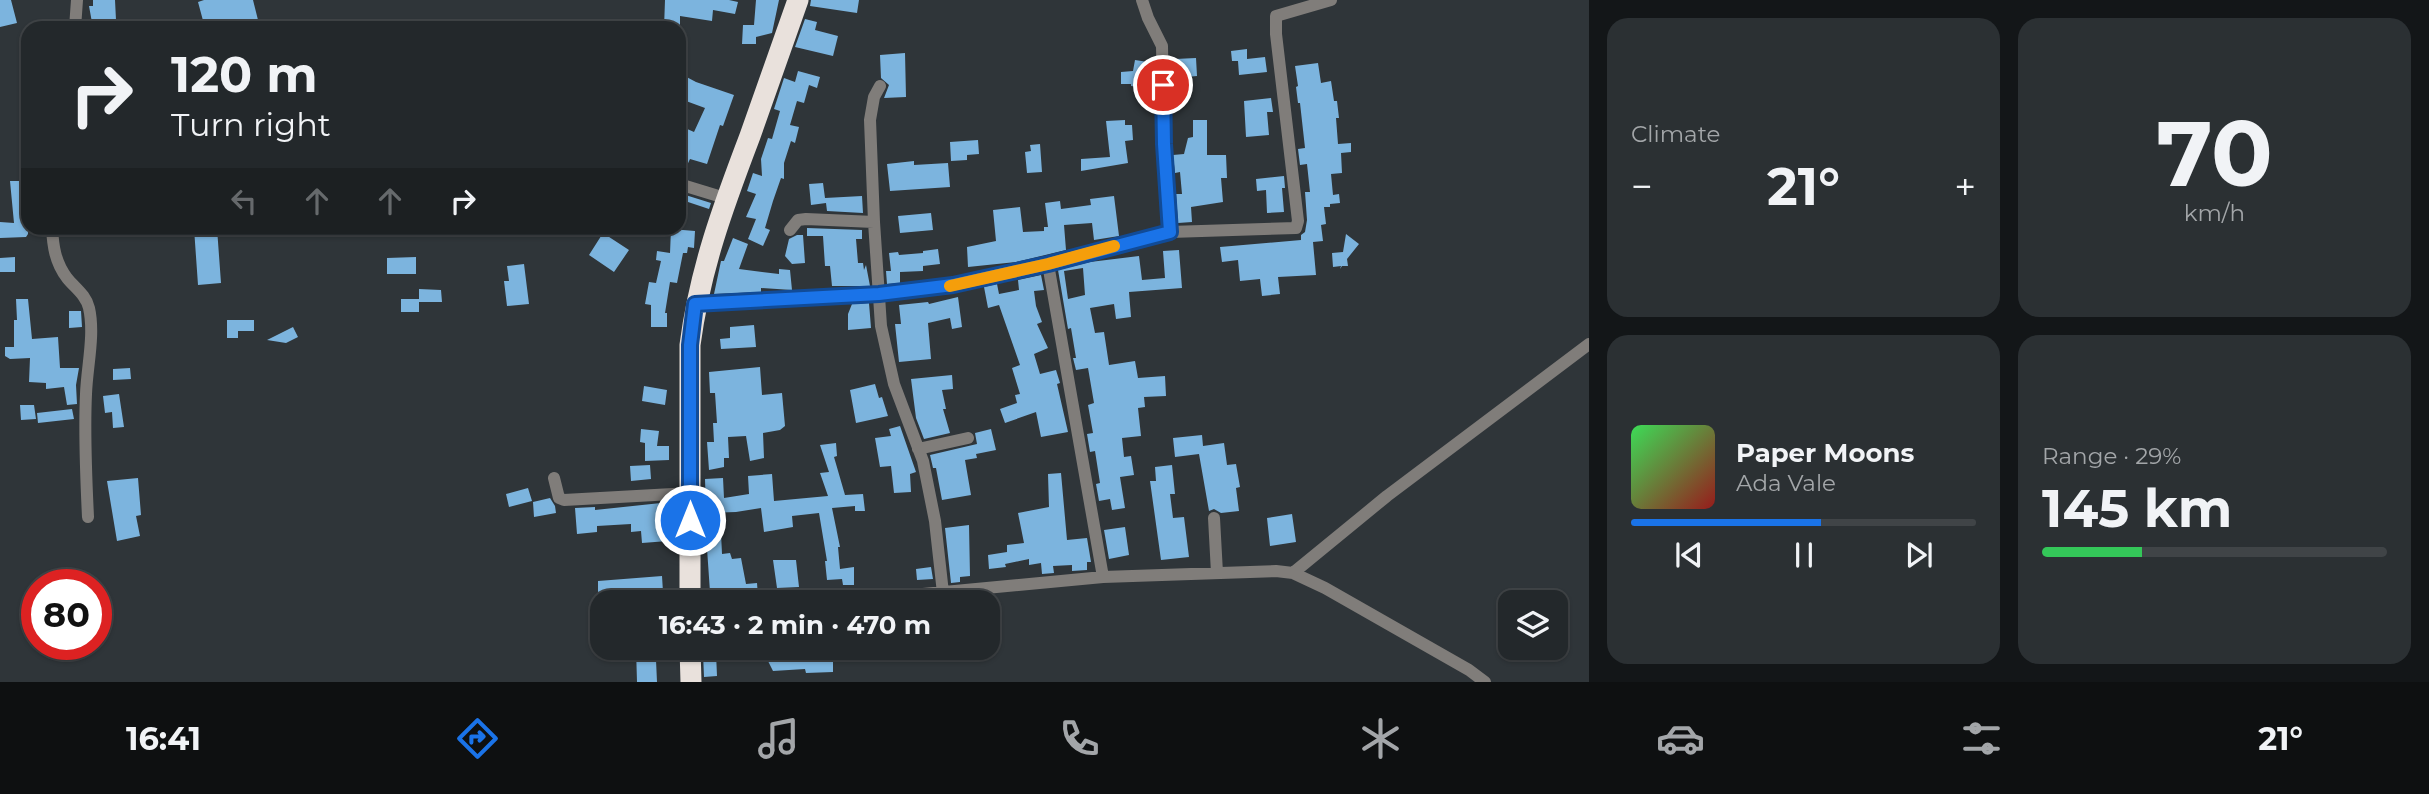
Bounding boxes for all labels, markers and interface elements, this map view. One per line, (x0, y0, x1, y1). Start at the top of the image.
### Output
text: 120 m (171, 45, 318, 104)
icon: right (56, 49, 147, 140)
pin (1133, 55, 1193, 115)
icon: arrive (1144, 66, 1182, 104)
text: 70 (2156, 98, 2273, 209)
text: Turn right (171, 105, 331, 144)
text: Climate (1631, 120, 1720, 148)
text: 21° (1767, 155, 1840, 218)
text: − (1631, 163, 1653, 210)
text: + (1954, 163, 1976, 210)
icon: left (225, 182, 263, 220)
icon: ahead (298, 182, 336, 220)
icon: ahead (371, 182, 409, 220)
icon: right (444, 182, 482, 220)
text: km/h (2184, 199, 2245, 227)
text: Paper Moons (1736, 437, 1914, 469)
text: Range · 29% (2042, 442, 2181, 470)
text: Ada Vale (1736, 469, 1836, 497)
text: 145 km (2042, 477, 2232, 540)
position arrow (653, 483, 727, 557)
icon: previous (1670, 536, 1708, 574)
icon: pause (1785, 536, 1823, 574)
icon: next (1900, 536, 1938, 574)
speed limit sign: 80 (21, 569, 112, 660)
map controls (1498, 590, 1568, 660)
button: layers (1498, 590, 1568, 660)
text: 16:43 · 2 min · 470 m (659, 609, 931, 641)
icon: directions (453, 714, 502, 763)
icon: music (754, 714, 803, 763)
icon: phone (1055, 714, 1104, 763)
icon: climate (1356, 714, 1405, 763)
icon: car (1656, 714, 1705, 763)
icon: filters (1957, 714, 2006, 763)
text: 16:41 (126, 719, 201, 758)
text: 21° (2258, 719, 2303, 758)

